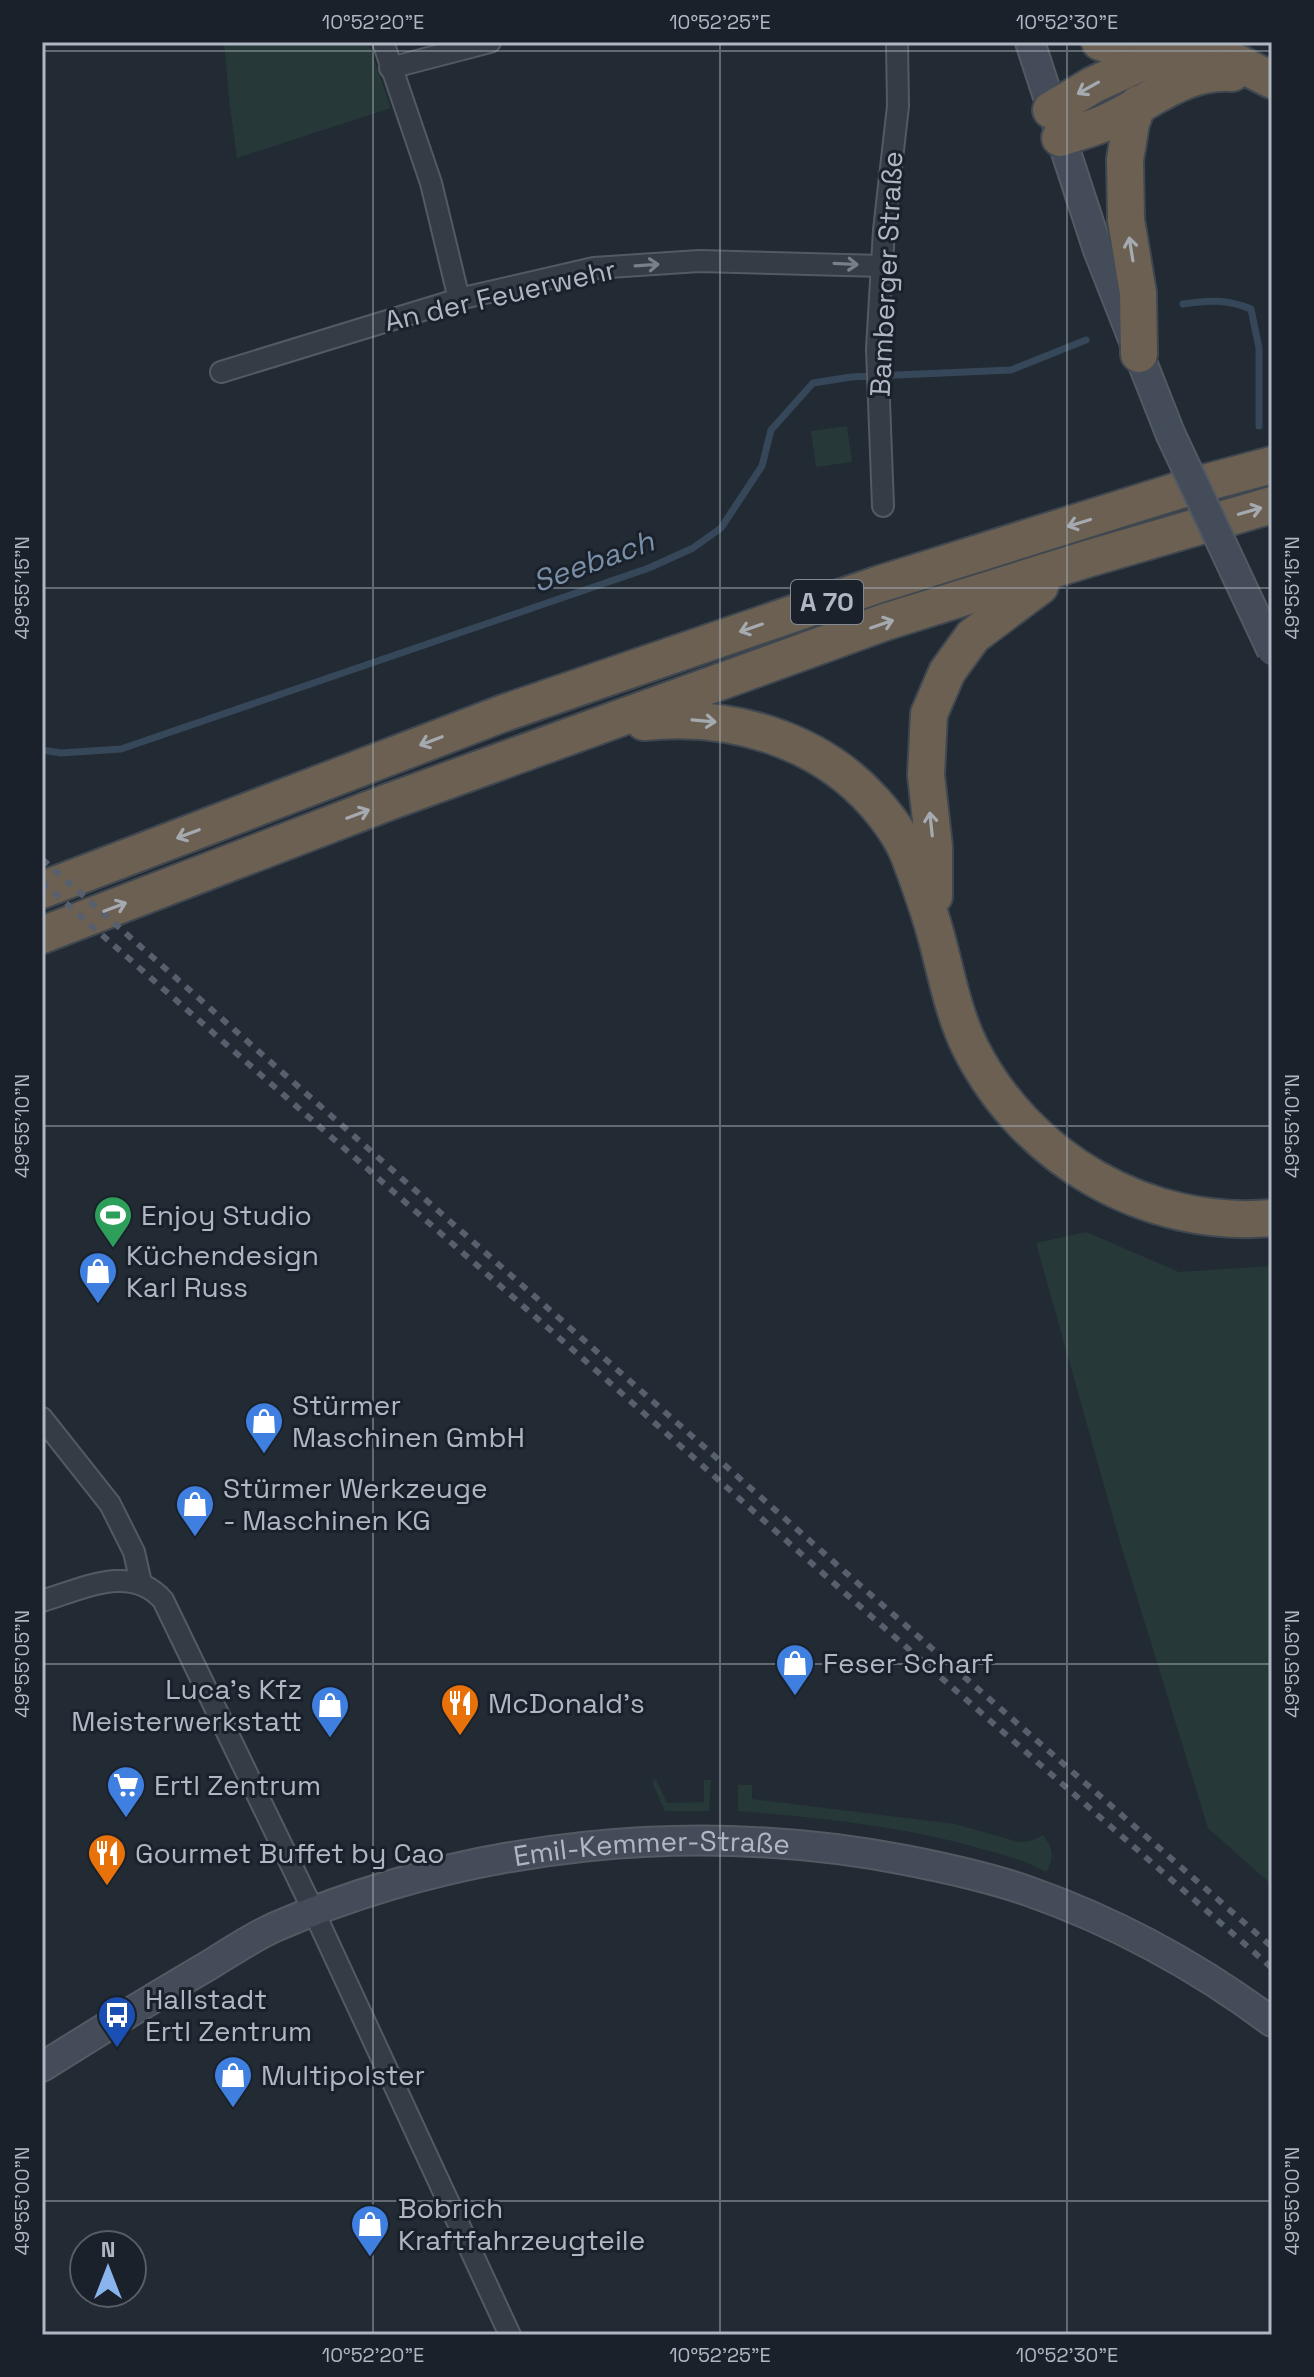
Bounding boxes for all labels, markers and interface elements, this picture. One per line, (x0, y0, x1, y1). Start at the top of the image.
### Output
text: 10°52'20"E (322, 9, 424, 35)
text: 10°52'25"E (669, 9, 771, 35)
text: 10°52'30"E (1016, 9, 1118, 35)
one-way arrow (1077, 80, 1100, 96)
street label: Bamberger Straße (862, 150, 910, 398)
one-way arrow (1122, 237, 1137, 262)
street label: An der Feuerwehr (381, 251, 619, 339)
one-way arrow (633, 257, 660, 272)
one-way arrow (832, 257, 859, 272)
one-way arrow (1237, 503, 1263, 518)
one-way arrow (1067, 517, 1092, 531)
water label: Seebach (527, 521, 660, 601)
text: 49°55'15"N (9, 536, 35, 640)
text: 49°55'15"N (1279, 536, 1305, 640)
road number: A 70 (791, 580, 863, 624)
one-way arrow (870, 615, 895, 630)
one-way arrow (739, 622, 764, 637)
one-way arrow (690, 714, 717, 729)
one-way arrow (419, 735, 444, 749)
one-way arrow (345, 806, 370, 820)
one-way arrow (924, 811, 939, 838)
one-way arrow (177, 828, 201, 842)
one-way arrow (102, 899, 127, 913)
text: 49°55'10"N (9, 1074, 35, 1178)
text: 49°55'10"N (1279, 1074, 1305, 1178)
sports icon: Enjoy Studio (92, 1194, 134, 1249)
place label: Enjoy Studio (141, 1197, 312, 1233)
place label: Küchendesign Karl Russ (126, 1237, 319, 1305)
shop icon: Küchendesign Karl Russ (77, 1250, 119, 1305)
place label: Stürmer Maschinen GmbH (292, 1387, 525, 1455)
shop icon: Stürmer Maschinen GmbH (243, 1400, 285, 1455)
place label: Stürmer Werkzeuge - Maschinen KG (223, 1470, 488, 1538)
shop icon: Stürmer Werkzeuge - Maschinen KG (174, 1483, 216, 1538)
text: 49°55'05"N (9, 1610, 35, 1718)
text: 49°55'05"N (1279, 1610, 1305, 1718)
shop icon: Feser Scharf (774, 1642, 816, 1697)
place label: Feser Scharf (823, 1645, 994, 1681)
place label: Luca's Kfz Meisterwerkstatt (71, 1671, 302, 1739)
restaurant icon: McDonald's (439, 1682, 481, 1737)
shop icon: Luca's Kfz Meisterwerkstatt (309, 1684, 351, 1739)
place label: McDonald's (488, 1685, 645, 1721)
supermarket icon: Ertl Zentrum (105, 1764, 147, 1819)
place label: Ertl Zentrum (154, 1767, 321, 1803)
street label: Emil-Kemmer-Straße (511, 1823, 791, 1874)
restaurant icon: Gourmet Buffet by Cao (86, 1832, 128, 1887)
place label: Gourmet Buffet by Cao (135, 1835, 444, 1871)
place label: Hallstadt Ertl Zentrum (145, 1981, 312, 2049)
bus stop icon: Hallstadt Ertl Zentrum (96, 1994, 138, 2049)
shop icon: Multipolster (212, 2054, 254, 2109)
place label: Multipolster (261, 2057, 425, 2093)
text: 49°55'00"N (9, 2147, 35, 2255)
text: 49°55'00"N (1279, 2147, 1305, 2255)
place label: Bobrich Kraftfahrzeugteile (398, 2190, 645, 2258)
shop icon: Bobrich Kraftfahrzeugteile (349, 2203, 391, 2258)
north arrow (68, 2229, 148, 2309)
text: N (101, 2235, 115, 2263)
text: 10°52'20"E (322, 2342, 424, 2368)
text: 10°52'25"E (669, 2342, 771, 2368)
text: 10°52'30"E (1016, 2342, 1118, 2368)

